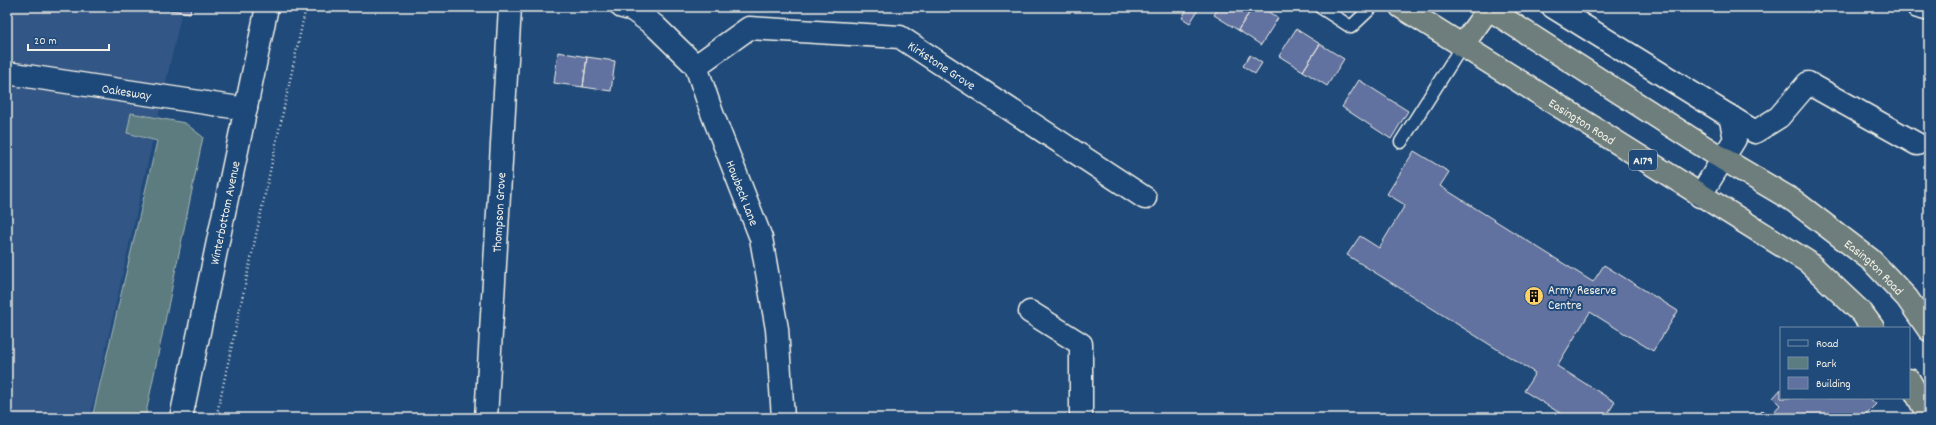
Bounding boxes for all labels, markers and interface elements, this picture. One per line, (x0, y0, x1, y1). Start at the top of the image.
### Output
scale bar (28, 26, 109, 52)
text: 20 m (34, 33, 57, 50)
street label: Kirkstone Grove (903, 38, 979, 96)
street label: Oakesway (100, 80, 153, 107)
street label: Easington Road (1544, 95, 1618, 151)
road number: A179 (1629, 150, 1657, 170)
street label: Howbeck Lane (719, 158, 762, 229)
street label: Winterbottom Avenue (206, 159, 247, 267)
street label: Thompson Grove (489, 171, 512, 253)
street label: Easington Road (1839, 236, 1907, 301)
place label: Army Reserve Centre (1548, 282, 1617, 316)
building icon: Army Reserve Centre (1523, 285, 1545, 307)
legend (1780, 327, 1910, 399)
text: Road (1816, 336, 1838, 353)
text: Park (1816, 356, 1837, 373)
text: Building (1816, 376, 1851, 393)

